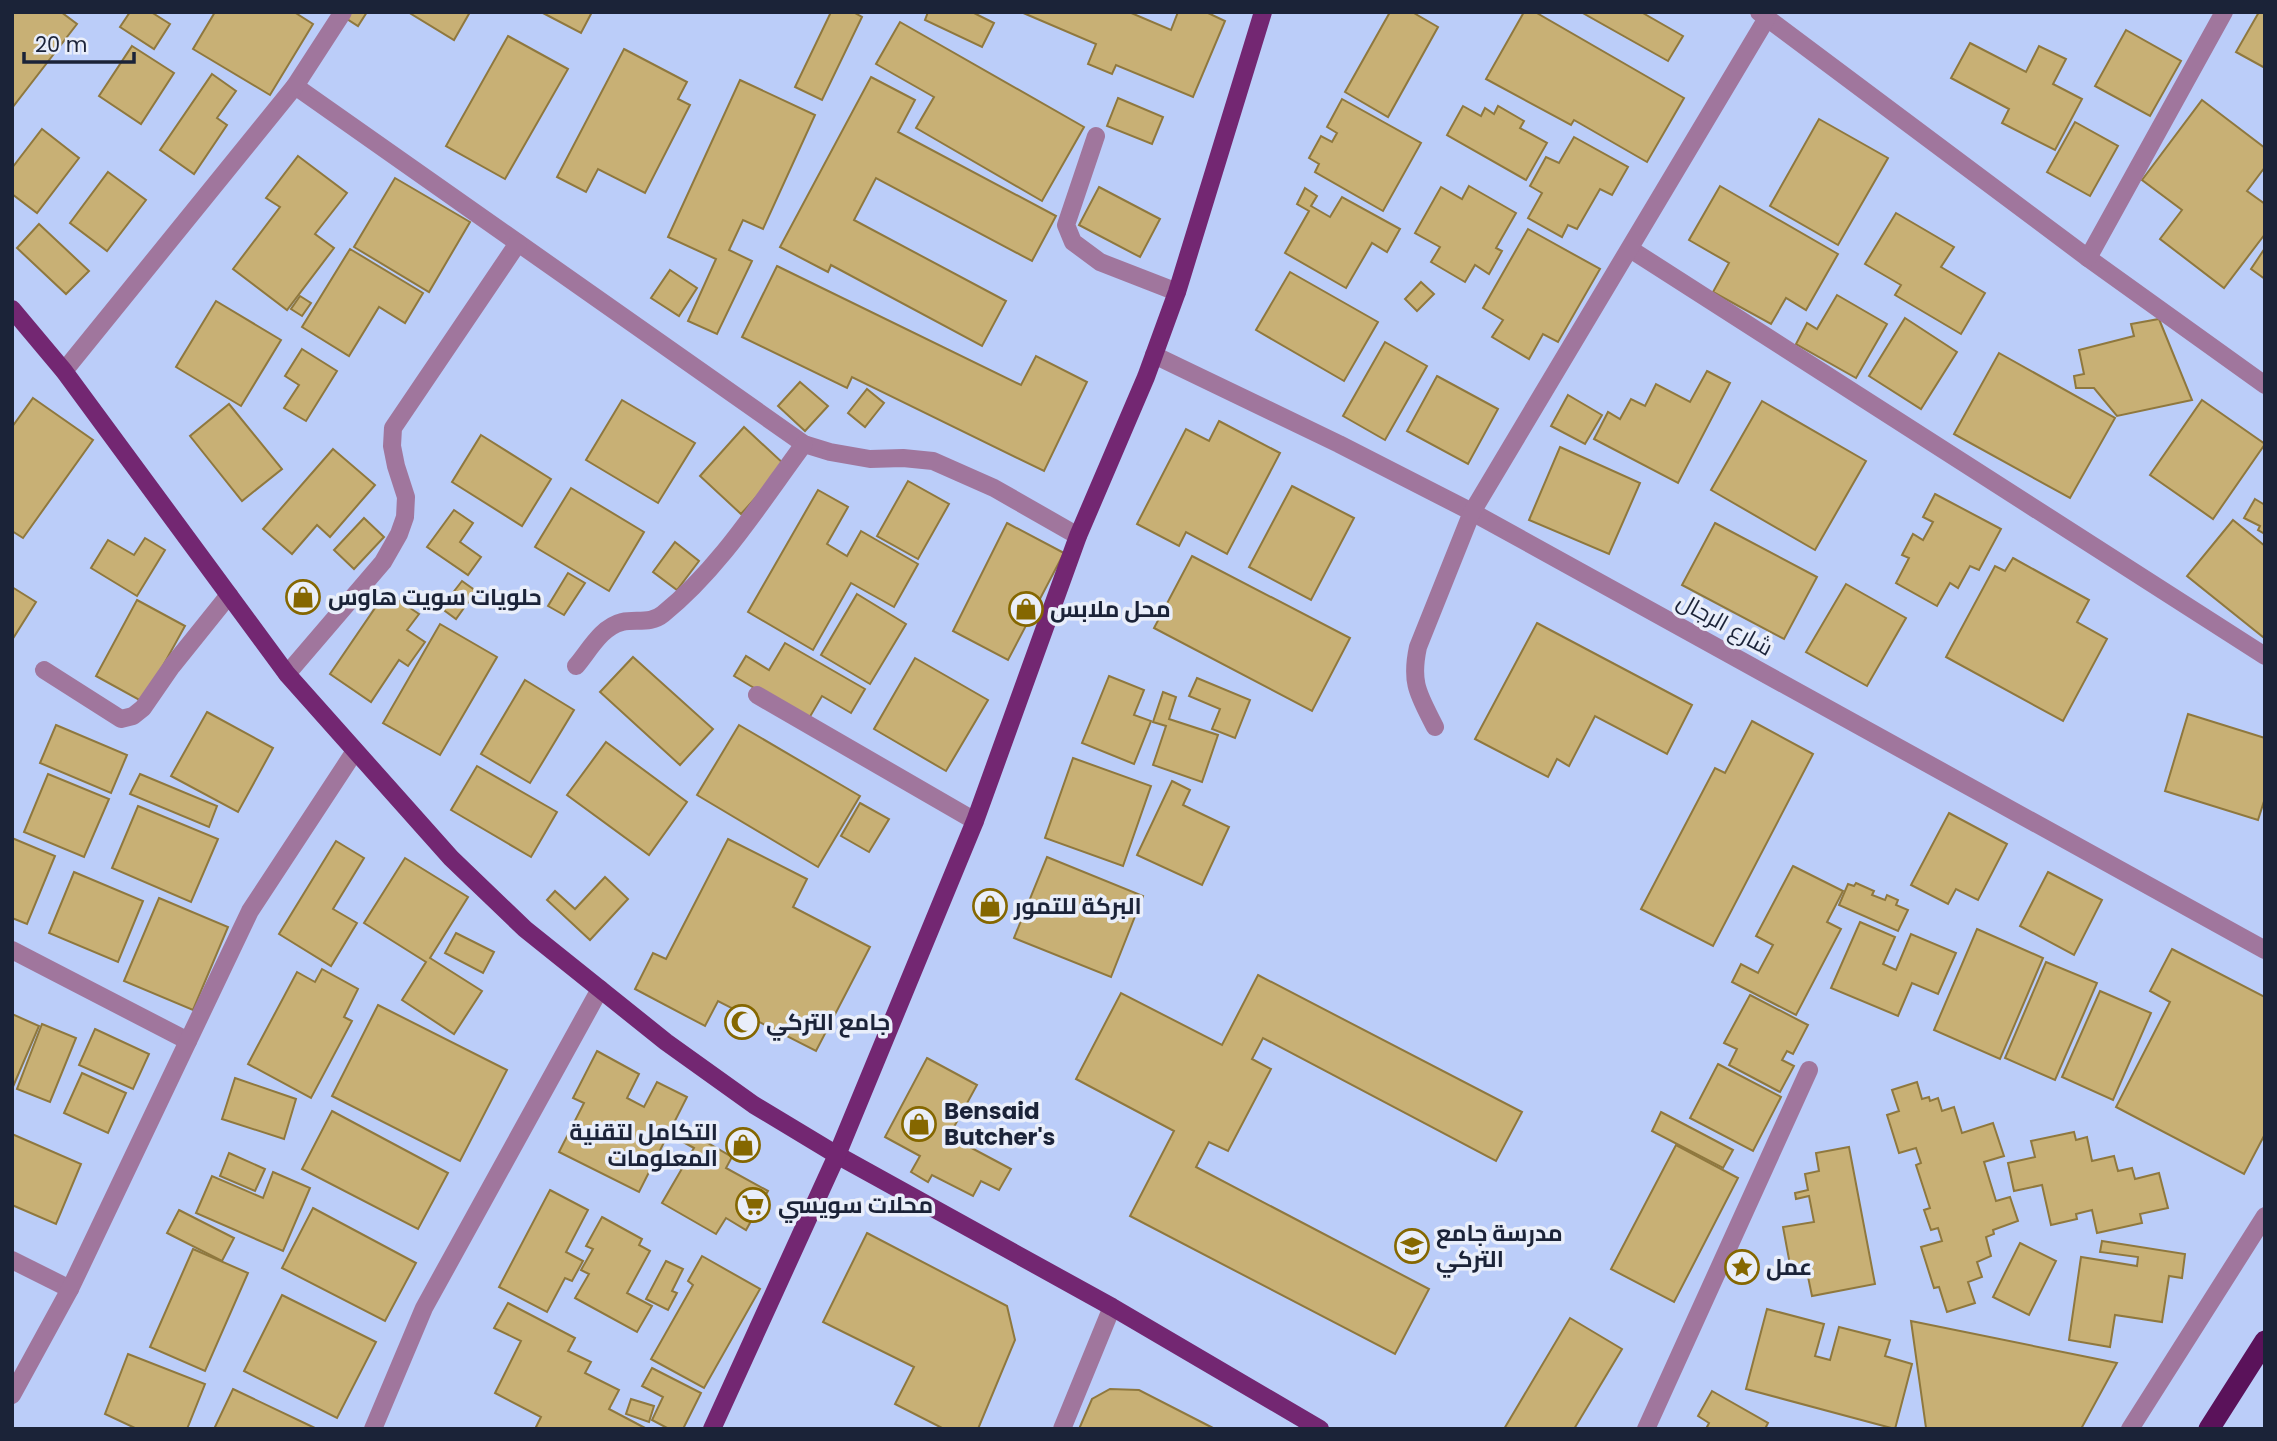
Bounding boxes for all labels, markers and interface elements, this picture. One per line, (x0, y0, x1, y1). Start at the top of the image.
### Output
scale bar (24, 21, 135, 65)
text: 20 m (35, 30, 88, 59)
shop icon: حلويات سويت هاوس (284, 578, 322, 616)
place label: حلويات سويت هاوس (328, 581, 542, 613)
street label: شارع الرجال (1671, 585, 1779, 663)
shop icon: محل ملابس (1007, 590, 1045, 628)
place label: محل ملابس (1050, 593, 1171, 625)
shop icon: البركة للتمور (971, 887, 1009, 925)
place label: البركة للتمور (1013, 890, 1142, 922)
mosque icon: جامع التركي (723, 1003, 761, 1041)
place label: جامع التركي (766, 1006, 890, 1041)
place label: Bensaid Butcher's (944, 1095, 1055, 1153)
shop icon: Bensaid Butcher's (900, 1105, 938, 1143)
place label: التكامل لتقنية المعلومات (569, 1116, 718, 1174)
shop icon: التكامل لتقنية المعلومات (724, 1126, 762, 1164)
supermarket icon: محلات سويسي (734, 1186, 772, 1224)
place label: محلات سويسي (778, 1189, 933, 1223)
place label: مدرسة جامع التركي (1436, 1217, 1563, 1278)
school or university icon: مدرسة جامع التركي (1393, 1227, 1431, 1265)
place icon: عمل (1723, 1248, 1761, 1286)
place label: عمل (1766, 1251, 1812, 1283)

